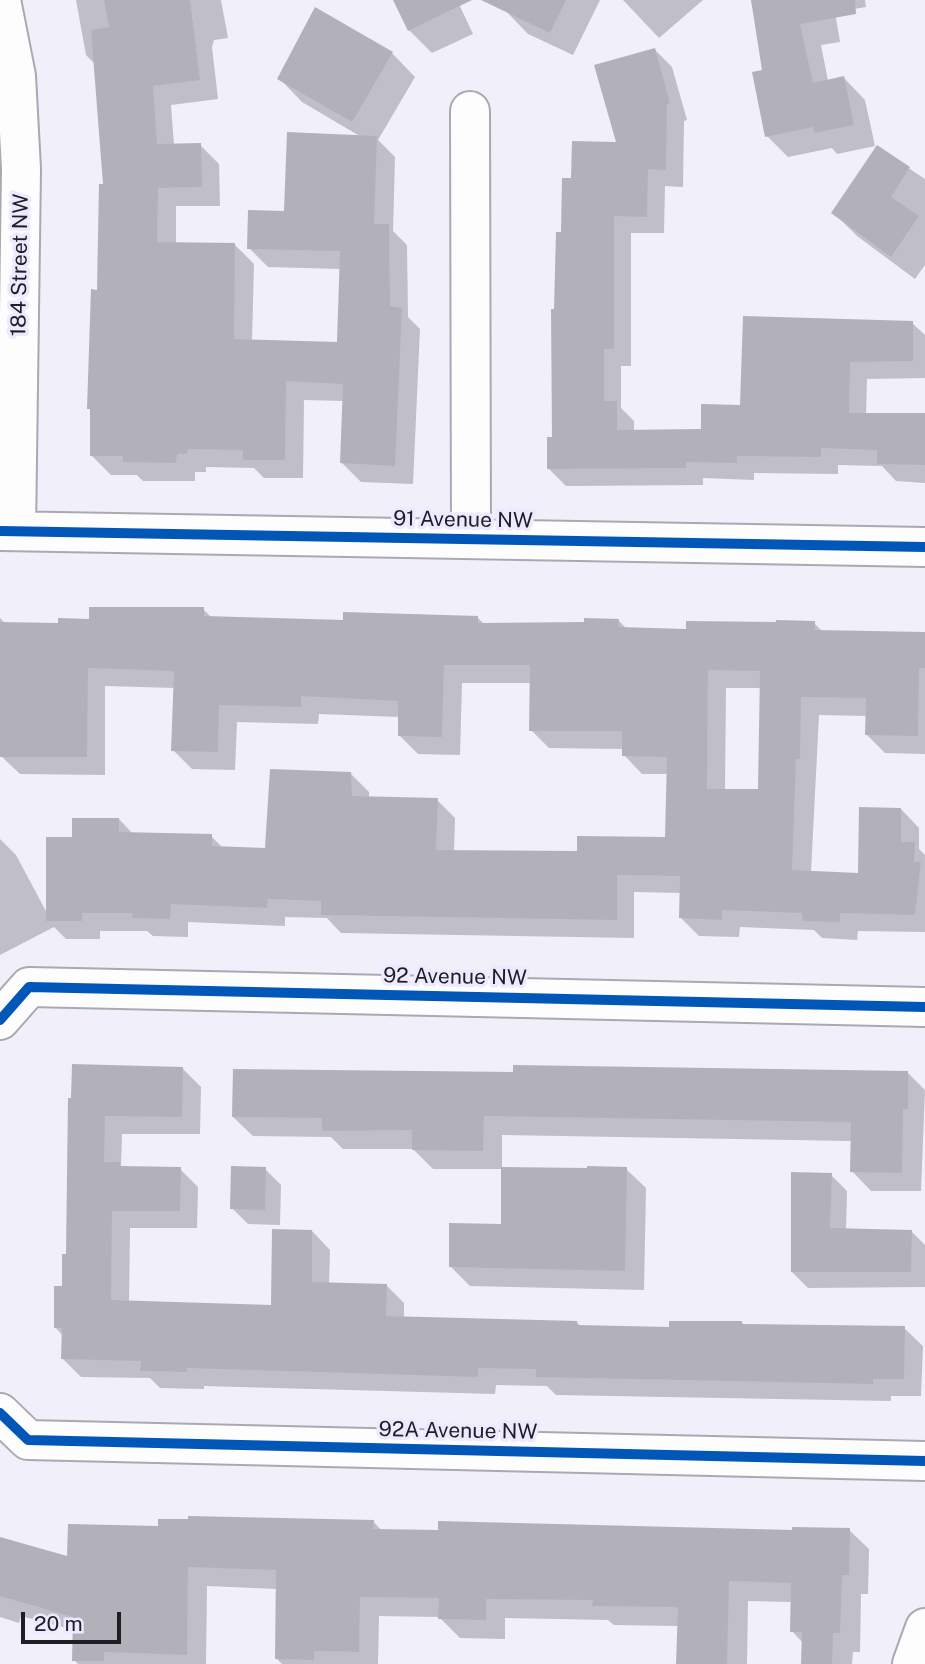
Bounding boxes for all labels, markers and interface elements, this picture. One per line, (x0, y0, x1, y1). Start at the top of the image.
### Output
street label: 184 Street NW (6, 193, 34, 337)
street label: 91 Avenue NW (393, 506, 533, 534)
street label: 92 Avenue NW (383, 963, 527, 991)
street label: 92A Avenue NW (378, 1417, 538, 1445)
scale bar (24, 1598, 124, 1642)
text: 20 m (34, 1611, 83, 1636)

